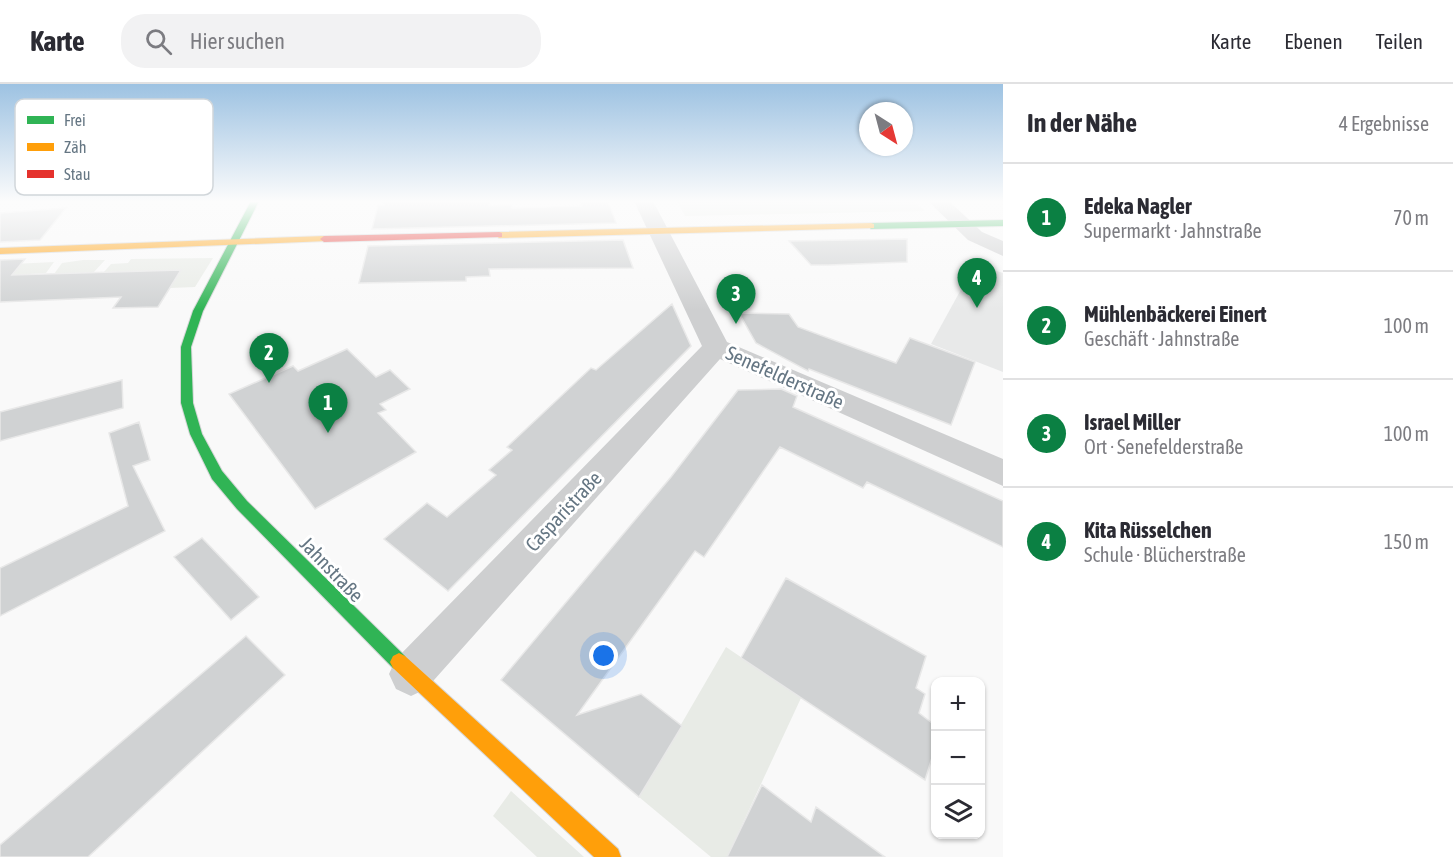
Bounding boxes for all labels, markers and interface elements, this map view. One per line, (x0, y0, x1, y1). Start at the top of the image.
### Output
search box (121, 14, 541, 68)
text: Karte (30, 25, 85, 57)
icon: search (142, 25, 175, 58)
text: Hier suchen (190, 28, 285, 54)
text: Karte (1210, 29, 1251, 53)
text: Ebenen (1284, 29, 1343, 53)
text: Teilen (1376, 29, 1423, 53)
legend (15, 99, 213, 195)
north arrow (859, 102, 913, 156)
text: In der Nähe (1027, 108, 1137, 138)
text: Frei (64, 111, 86, 129)
text: 4 Ergebnisse (1339, 112, 1429, 135)
text: Zäh (64, 138, 86, 156)
text: Stau (64, 165, 91, 183)
text: Edeka Nagler (1084, 193, 1191, 219)
text: 1 (1042, 206, 1051, 229)
text: 70 m (1393, 206, 1429, 229)
text: Supermarkt · Jahnstraße (1084, 219, 1262, 242)
pin: 4 (958, 258, 996, 308)
pin: 3 (716, 274, 756, 324)
text: Mühlenbäckerei Einert (1084, 301, 1267, 327)
text: 2 (1042, 314, 1051, 337)
text: 100 m (1384, 314, 1429, 337)
text: Geschäft · Jahnstraße (1084, 327, 1239, 350)
pin: 2 (250, 334, 288, 383)
street label: Senefelderstraße (723, 341, 847, 413)
pin: 1 (308, 384, 348, 433)
text: Israel Miller (1084, 409, 1180, 435)
text: 3 (1042, 422, 1051, 445)
text: 100 m (1384, 422, 1429, 445)
text: Ort · Senefelderstraße (1084, 435, 1243, 458)
street label: Casparistraße (520, 466, 606, 556)
text: Kita Rüsselchen (1084, 517, 1212, 543)
text: 4 (1042, 530, 1051, 553)
text: 150 m (1384, 530, 1429, 553)
street label: Jahnstraße (296, 532, 368, 606)
text: Schule · Blücherstraße (1084, 543, 1246, 566)
your location (589, 641, 618, 670)
map controls (931, 677, 985, 839)
button: + (931, 677, 985, 731)
button: − (931, 731, 985, 785)
button: layers (931, 785, 985, 839)

